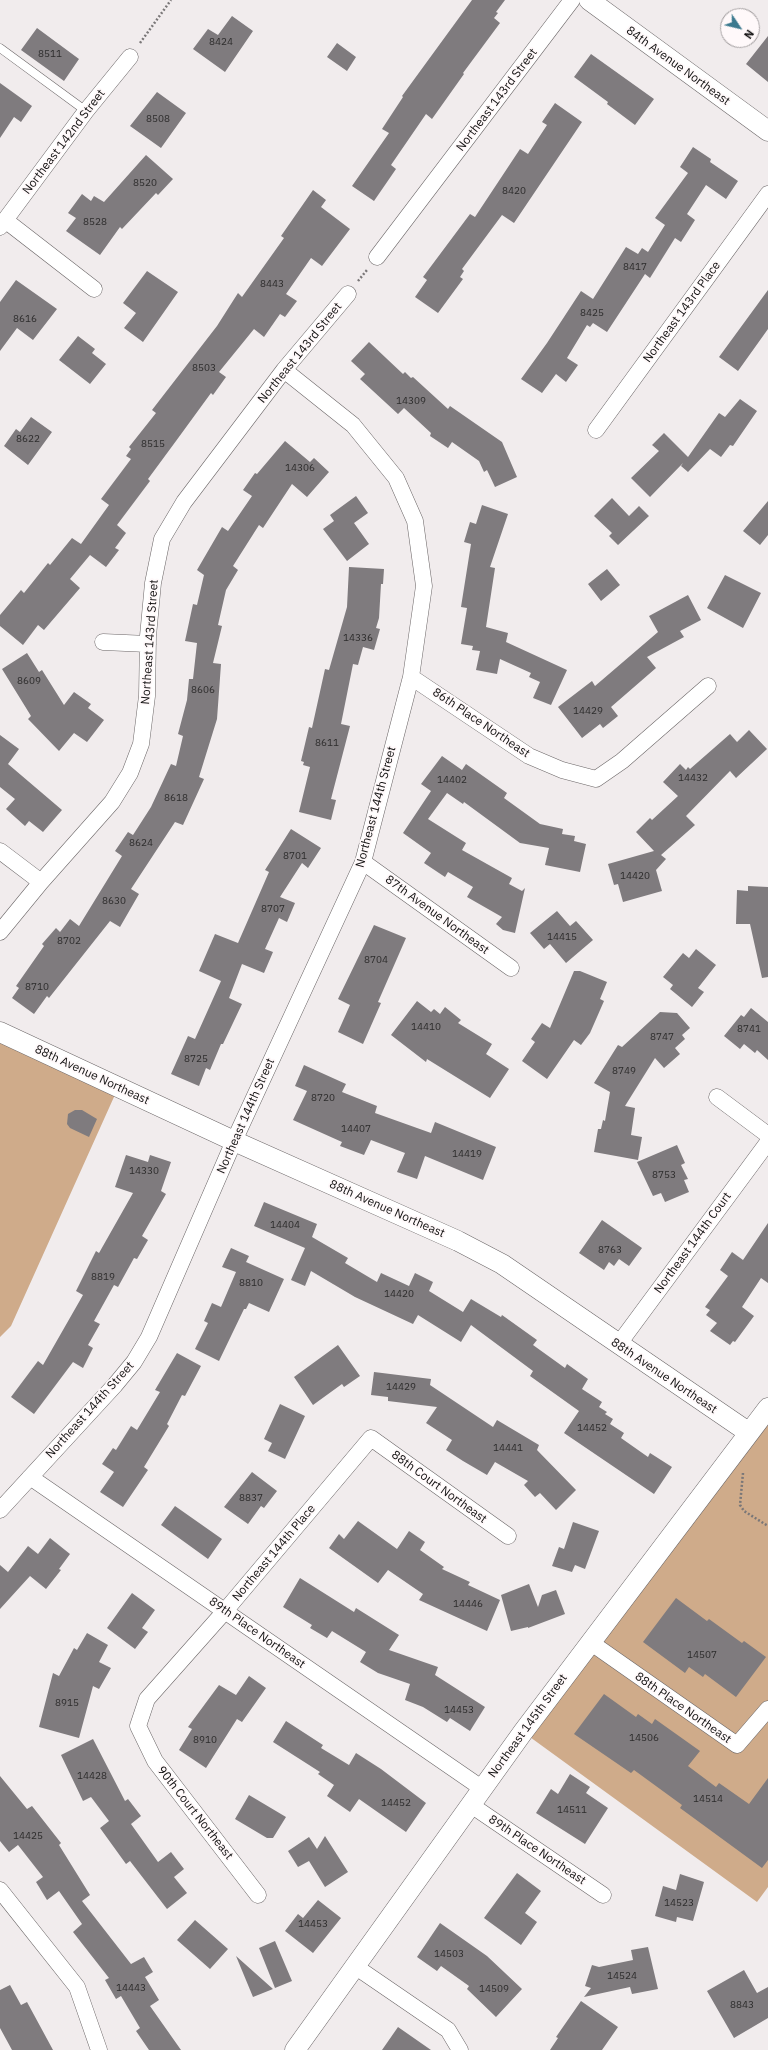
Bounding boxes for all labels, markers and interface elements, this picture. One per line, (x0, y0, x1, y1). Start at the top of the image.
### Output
north arrow (720, 8, 760, 48)
street label: 84th Avenue Northeast (623, 23, 733, 109)
text: N (741, 27, 757, 42)
house number: 8424 (209, 36, 233, 48)
street label: Northeast 143rd Street (454, 46, 540, 154)
house number: 8511 (38, 48, 62, 60)
street label: Northeast 142nd Street (20, 87, 108, 197)
house number: 8508 (146, 113, 170, 125)
house number: 8520 (133, 177, 157, 189)
house number: 8420 (502, 185, 526, 197)
house number: 8528 (83, 216, 107, 228)
street label: Northeast 143rd Place (640, 259, 724, 365)
house number: 8417 (623, 261, 647, 273)
house number: 8443 (260, 278, 284, 290)
street label: Northeast 143rd Street (255, 300, 345, 406)
house number: 8425 (580, 307, 604, 319)
house number: 8616 (13, 313, 37, 325)
house number: 8503 (192, 362, 216, 374)
house number: 14309 (396, 395, 426, 407)
house number: 8622 (16, 433, 40, 445)
house number: 8515 (141, 438, 165, 450)
house number: 14306 (285, 462, 315, 474)
street label: Northeast 143rd Street (138, 579, 162, 705)
house number: 14336 (343, 632, 373, 644)
house number: 8609 (17, 675, 41, 687)
house number: 8606 (191, 684, 215, 696)
street label: 86th Place Northeast (430, 685, 532, 761)
house number: 14429 (573, 705, 603, 717)
house number: 8611 (315, 737, 339, 749)
street label: Northeast 144th Street (353, 745, 399, 869)
house number: 14432 (678, 772, 708, 784)
house number: 14402 (437, 774, 467, 786)
house number: 8618 (164, 792, 188, 804)
house number: 8624 (129, 837, 153, 849)
house number: 8701 (283, 850, 307, 862)
house number: 14420 (620, 870, 650, 882)
street label: 87th Avenue Northeast (382, 872, 492, 958)
house number: 8630 (102, 895, 126, 907)
house number: 8707 (261, 903, 285, 915)
house number: 14415 (547, 931, 577, 943)
house number: 8702 (57, 935, 81, 947)
house number: 8704 (364, 954, 388, 966)
house number: 8710 (25, 981, 49, 993)
house number: 14410 (411, 1021, 441, 1033)
house number: 8741 (737, 1023, 761, 1035)
house number: 8747 (650, 1031, 674, 1043)
street label: 88th Avenue Northeast (32, 1042, 152, 1108)
house number: 8725 (184, 1053, 208, 1065)
street label: Northeast 144th Street (214, 1056, 278, 1176)
house number: 8749 (612, 1065, 636, 1077)
house number: 8720 (311, 1092, 335, 1104)
house number: 14407 (341, 1123, 371, 1135)
house number: 14419 (452, 1148, 482, 1160)
house number: 14330 (129, 1165, 159, 1177)
house number: 8753 (652, 1169, 676, 1181)
street label: 88th Avenue Northeast (327, 1177, 447, 1241)
street label: Northeast 144th Court (651, 1190, 735, 1296)
house number: 14404 (270, 1219, 300, 1231)
house number: 8763 (598, 1244, 622, 1256)
house number: 8819 (91, 1271, 115, 1283)
house number: 8810 (239, 1277, 263, 1289)
house number: 14420 (384, 1288, 414, 1300)
street label: 88th Avenue Northeast (608, 1335, 720, 1417)
street label: Northeast 144th Street (43, 1359, 137, 1461)
house number: 14429 (386, 1381, 416, 1393)
house number: 14452 (577, 1422, 607, 1434)
house number: 14441 (493, 1442, 523, 1454)
street label: 88th Court Northeast (388, 1448, 490, 1526)
house number: 8837 (239, 1492, 263, 1504)
street label: Northeast 144th Place (229, 1502, 319, 1604)
street label: 89th Place Northeast (206, 1594, 308, 1672)
house number: 14446 (453, 1598, 483, 1610)
house number: 14507 (687, 1649, 717, 1661)
street label: 88th Place Northeast (632, 1669, 734, 1747)
street label: Northeast 145th Street (485, 1671, 571, 1781)
house number: 8915 (55, 1697, 79, 1709)
house number: 14453 (444, 1704, 474, 1716)
house number: 14506 (629, 1732, 659, 1744)
house number: 8910 (193, 1734, 217, 1746)
street label: 90th Court Northeast (154, 1763, 236, 1863)
house number: 14428 (77, 1770, 107, 1782)
house number: 14514 (693, 1793, 723, 1805)
house number: 14452 (381, 1797, 411, 1809)
house number: 14511 (557, 1804, 587, 1816)
street label: 89th Place Northeast (486, 1812, 588, 1888)
house number: 14425 (13, 1830, 43, 1842)
house number: 14523 (664, 1897, 694, 1909)
house number: 14453 (298, 1918, 328, 1930)
house number: 14503 (434, 1948, 464, 1960)
house number: 14524 (607, 1970, 637, 1982)
house number: 14443 (116, 1982, 146, 1994)
house number: 14509 (479, 1983, 509, 1995)
house number: 8843 (730, 1999, 754, 2011)

